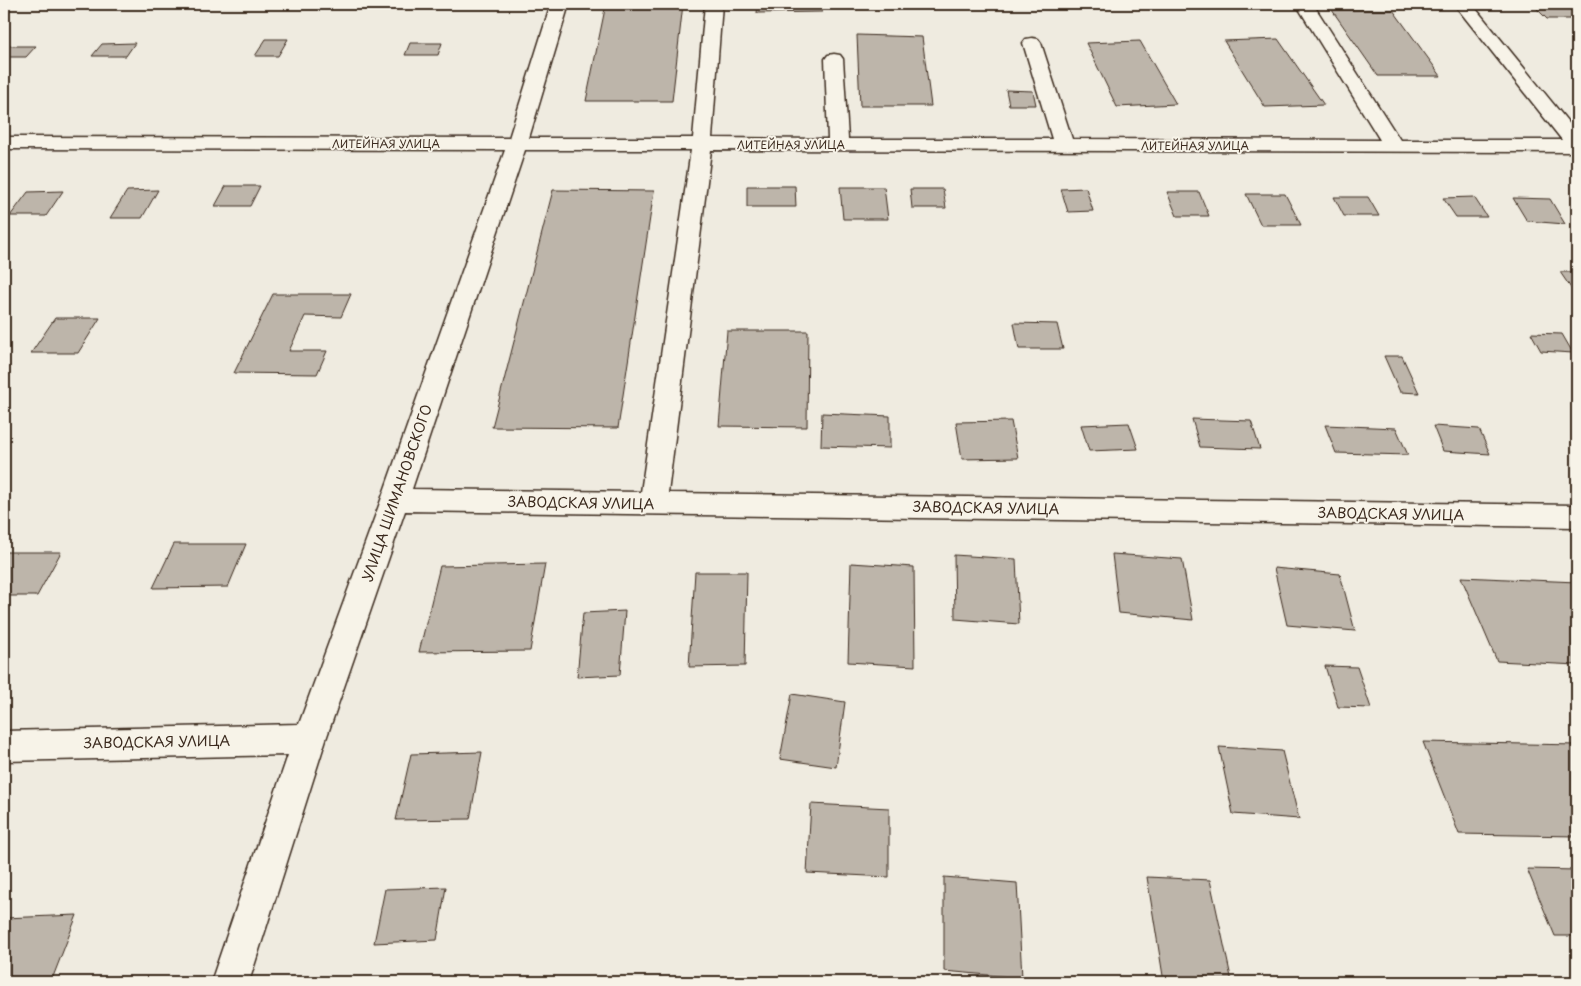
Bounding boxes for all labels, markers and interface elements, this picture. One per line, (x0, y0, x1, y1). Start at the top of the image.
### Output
street label: ЛИТЕЙНАЯ УЛИЦА (332, 135, 440, 152)
street label: ЛИТЕЙНАЯ УЛИЦА (737, 136, 845, 153)
street label: ЛИТЕЙНАЯ УЛИЦА (1141, 137, 1249, 154)
street label: УЛИЦА ШИМАНОВСКОГО (356, 401, 437, 584)
street label: ЗАВОДСКАЯ УЛИЦА (508, 491, 655, 514)
street label: ЗАВОДСКАЯ УЛИЦА (913, 496, 1060, 519)
street label: ЗАВОДСКАЯ УЛИЦА (1318, 502, 1465, 525)
street label: ЗАВОДСКАЯ УЛИЦА (84, 730, 231, 753)

